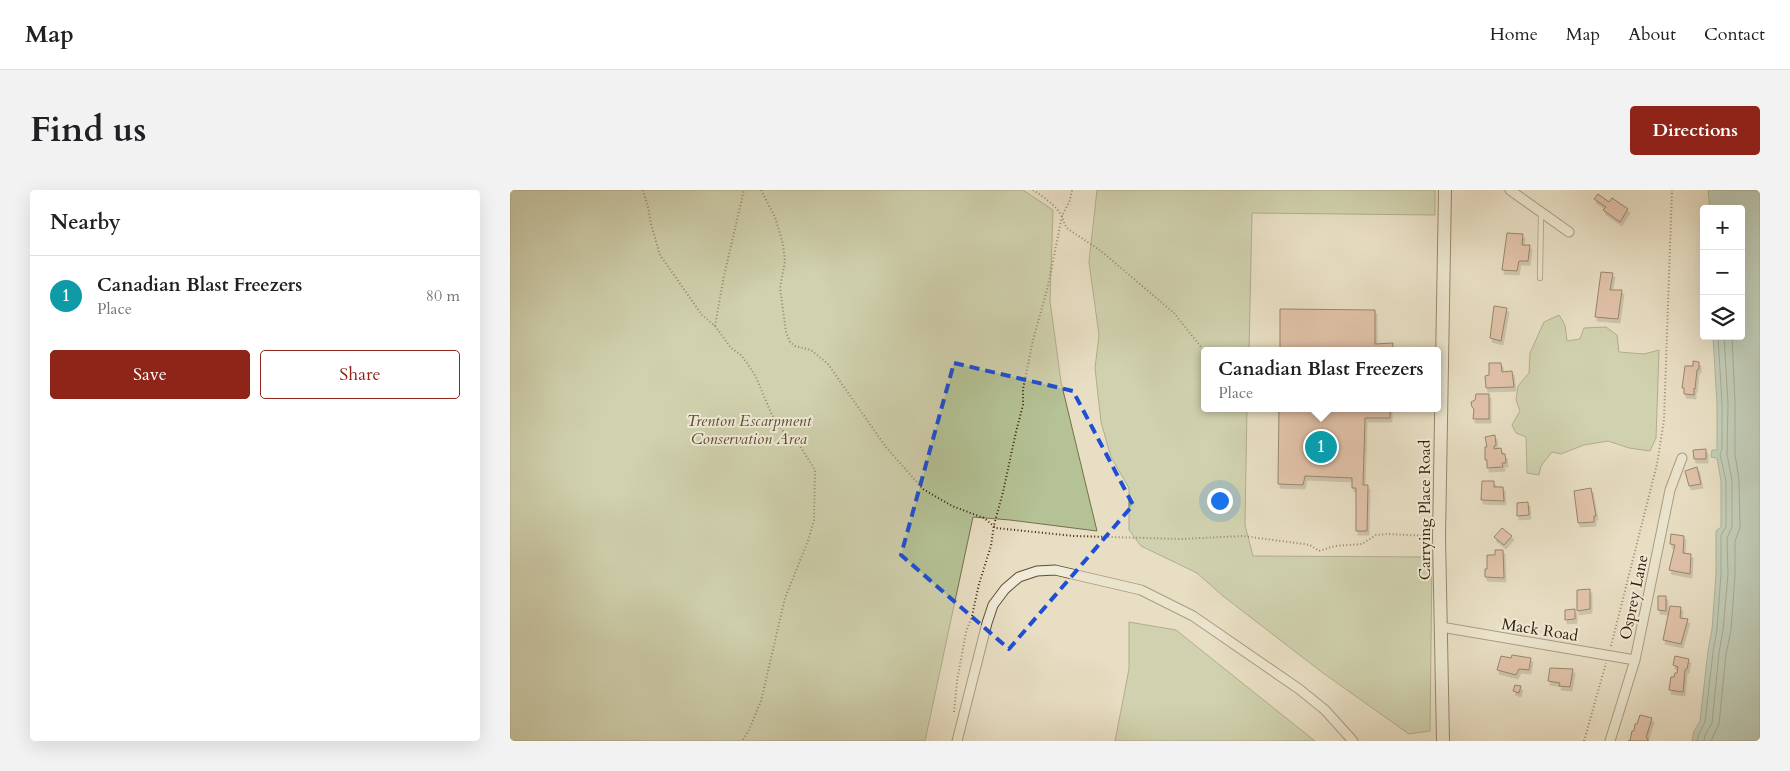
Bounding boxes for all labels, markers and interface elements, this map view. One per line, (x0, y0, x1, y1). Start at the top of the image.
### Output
text: Map (25, 18, 74, 51)
text: Home (1490, 22, 1538, 47)
text: Map (1566, 22, 1600, 47)
text: About (1628, 22, 1676, 47)
text: Contact (1704, 22, 1765, 47)
text: Find us (30, 106, 146, 154)
button: Directions (1630, 106, 1760, 155)
map controls (1700, 205, 1745, 340)
button: + (1700, 205, 1745, 250)
text: Nearby (50, 208, 121, 237)
button: − (1700, 250, 1745, 295)
text: Canadian Blast Freezers (97, 272, 302, 298)
text: 1 (62, 285, 70, 307)
text: 80 m (426, 285, 460, 307)
button: layers (1700, 295, 1745, 340)
text: Place (97, 298, 132, 320)
popup (1201, 347, 1441, 412)
button: Save (50, 350, 250, 399)
button: Share (260, 350, 460, 399)
text: Canadian Blast Freezers (1218, 356, 1424, 382)
text: Place (1218, 382, 1253, 404)
park label: Trenton Escarpment Conservation Area (687, 410, 812, 450)
pin: 1 (1305, 428, 1337, 466)
street label: Carrying Place Road (1414, 439, 1436, 580)
your location (1207, 488, 1233, 514)
street label: Osprey Lane (1614, 553, 1654, 642)
street label: Mack Road (1500, 613, 1580, 647)

